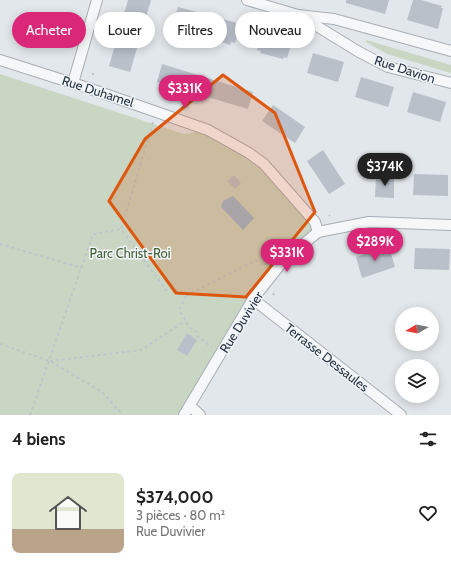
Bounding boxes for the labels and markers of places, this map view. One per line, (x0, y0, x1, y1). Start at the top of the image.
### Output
pin: $331K (157, 75, 213, 109)
pin: $374K (357, 153, 413, 187)
pin: $289K (347, 228, 403, 262)
pin: $331K (259, 239, 315, 273)

